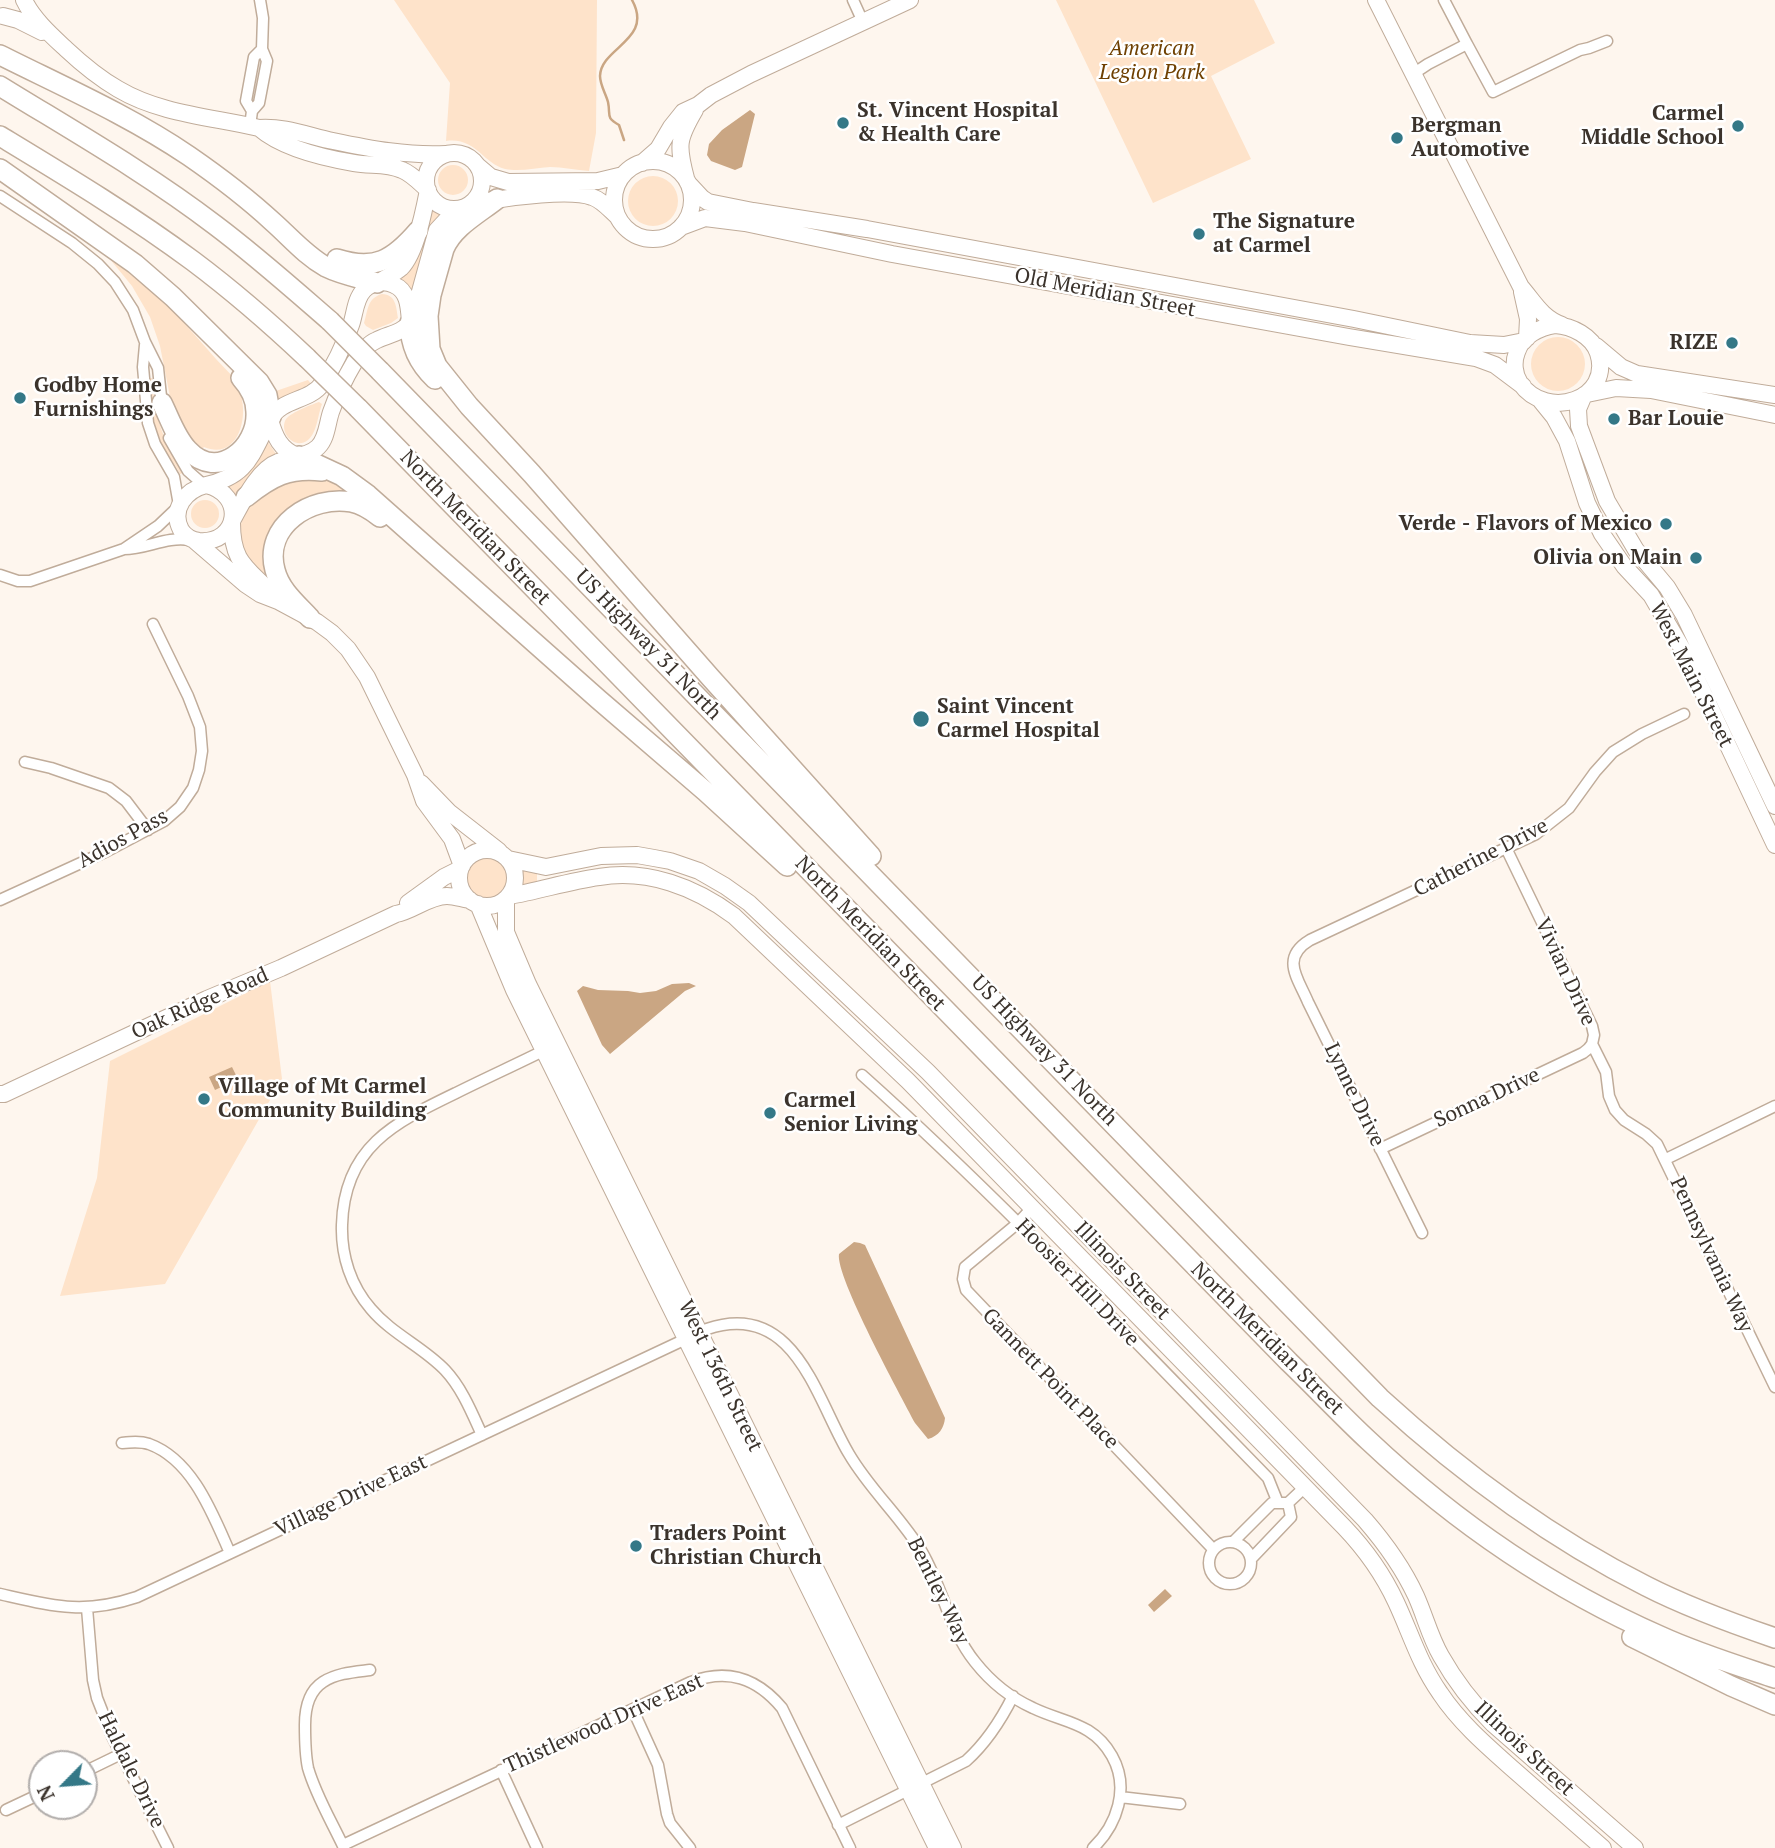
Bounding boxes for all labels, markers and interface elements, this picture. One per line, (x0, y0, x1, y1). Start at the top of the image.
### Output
park label: American Legion Park (1099, 36, 1205, 86)
place label: St. Vincent Hospital & Health Care (857, 98, 1059, 148)
place label: Carmel Middle School (1581, 101, 1724, 151)
place label: Bergman Automotive (1411, 113, 1530, 163)
marker: St. Vincent Hospital & Health Care (835, 115, 851, 131)
marker: Carmel Middle School (1730, 118, 1746, 134)
marker: Bergman Automotive (1389, 130, 1405, 146)
place label: The Signature at Carmel (1213, 209, 1355, 259)
marker: The Signature at Carmel (1191, 226, 1207, 242)
street label: Old Meridian Street (1012, 263, 1198, 323)
place label: RIZE (1670, 330, 1718, 356)
marker: RIZE (1724, 335, 1740, 351)
place label: Godby Home Furnishings (34, 373, 162, 423)
marker: Godby Home Furnishings (12, 390, 28, 406)
place label: Bar Louie (1628, 406, 1724, 432)
marker: Bar Louie (1606, 411, 1622, 427)
street label: North Meridian Street (395, 445, 555, 611)
place label: Verde - Flavors of Mexico (1399, 511, 1652, 537)
marker: Verde - Flavors of Mexico (1658, 516, 1674, 532)
place label: Olivia on Main (1533, 545, 1682, 571)
marker: Olivia on Main (1688, 550, 1704, 566)
street label: US Highway 31 North (570, 564, 726, 726)
street label: West Main Street (1644, 598, 1738, 752)
place label: Saint Vincent Carmel Hospital (937, 694, 1100, 744)
marker: Saint Vincent Carmel Hospital (911, 709, 931, 729)
street label: Adios Pass (73, 804, 173, 874)
street label: Catherine Drive (1410, 813, 1552, 903)
street label: North Meridian Street (790, 851, 950, 1017)
street label: Vivian Drive (1529, 914, 1601, 1030)
street label: Oak Ridge Road (128, 963, 272, 1045)
street label: US Highway 31 North (966, 970, 1122, 1132)
street label: Lynne Drive (1318, 1039, 1390, 1151)
street label: Sonna Drive (1430, 1063, 1544, 1133)
place label: Village of Mt Carmel Community Building (218, 1074, 427, 1124)
place label: Carmel Senior Living (784, 1088, 918, 1138)
marker: Village of Mt Carmel Community Building (196, 1091, 212, 1107)
marker: Carmel Senior Living (762, 1105, 778, 1121)
street label: Pennsylvania Way (1664, 1173, 1758, 1337)
street label: Hoosier Hill Drive (1010, 1214, 1144, 1352)
street label: Illinois Street (1069, 1217, 1175, 1325)
street label: North Meridian Street (1185, 1257, 1349, 1421)
street label: West 136th Street (672, 1296, 768, 1456)
street label: Gannett Point Place (976, 1303, 1124, 1455)
street label: Village Drive East (271, 1450, 431, 1542)
place label: Traders Point Christian Church (650, 1521, 822, 1571)
street label: Bentley Way (901, 1534, 975, 1648)
marker: Traders Point Christian Church (628, 1538, 644, 1554)
street label: Thistlewood Drive East (501, 1669, 707, 1779)
street label: Illinois Street (1469, 1696, 1579, 1802)
street label: Haldale Drive (92, 1708, 170, 1832)
north arrow (28, 1750, 98, 1820)
text: N (31, 1781, 60, 1805)

